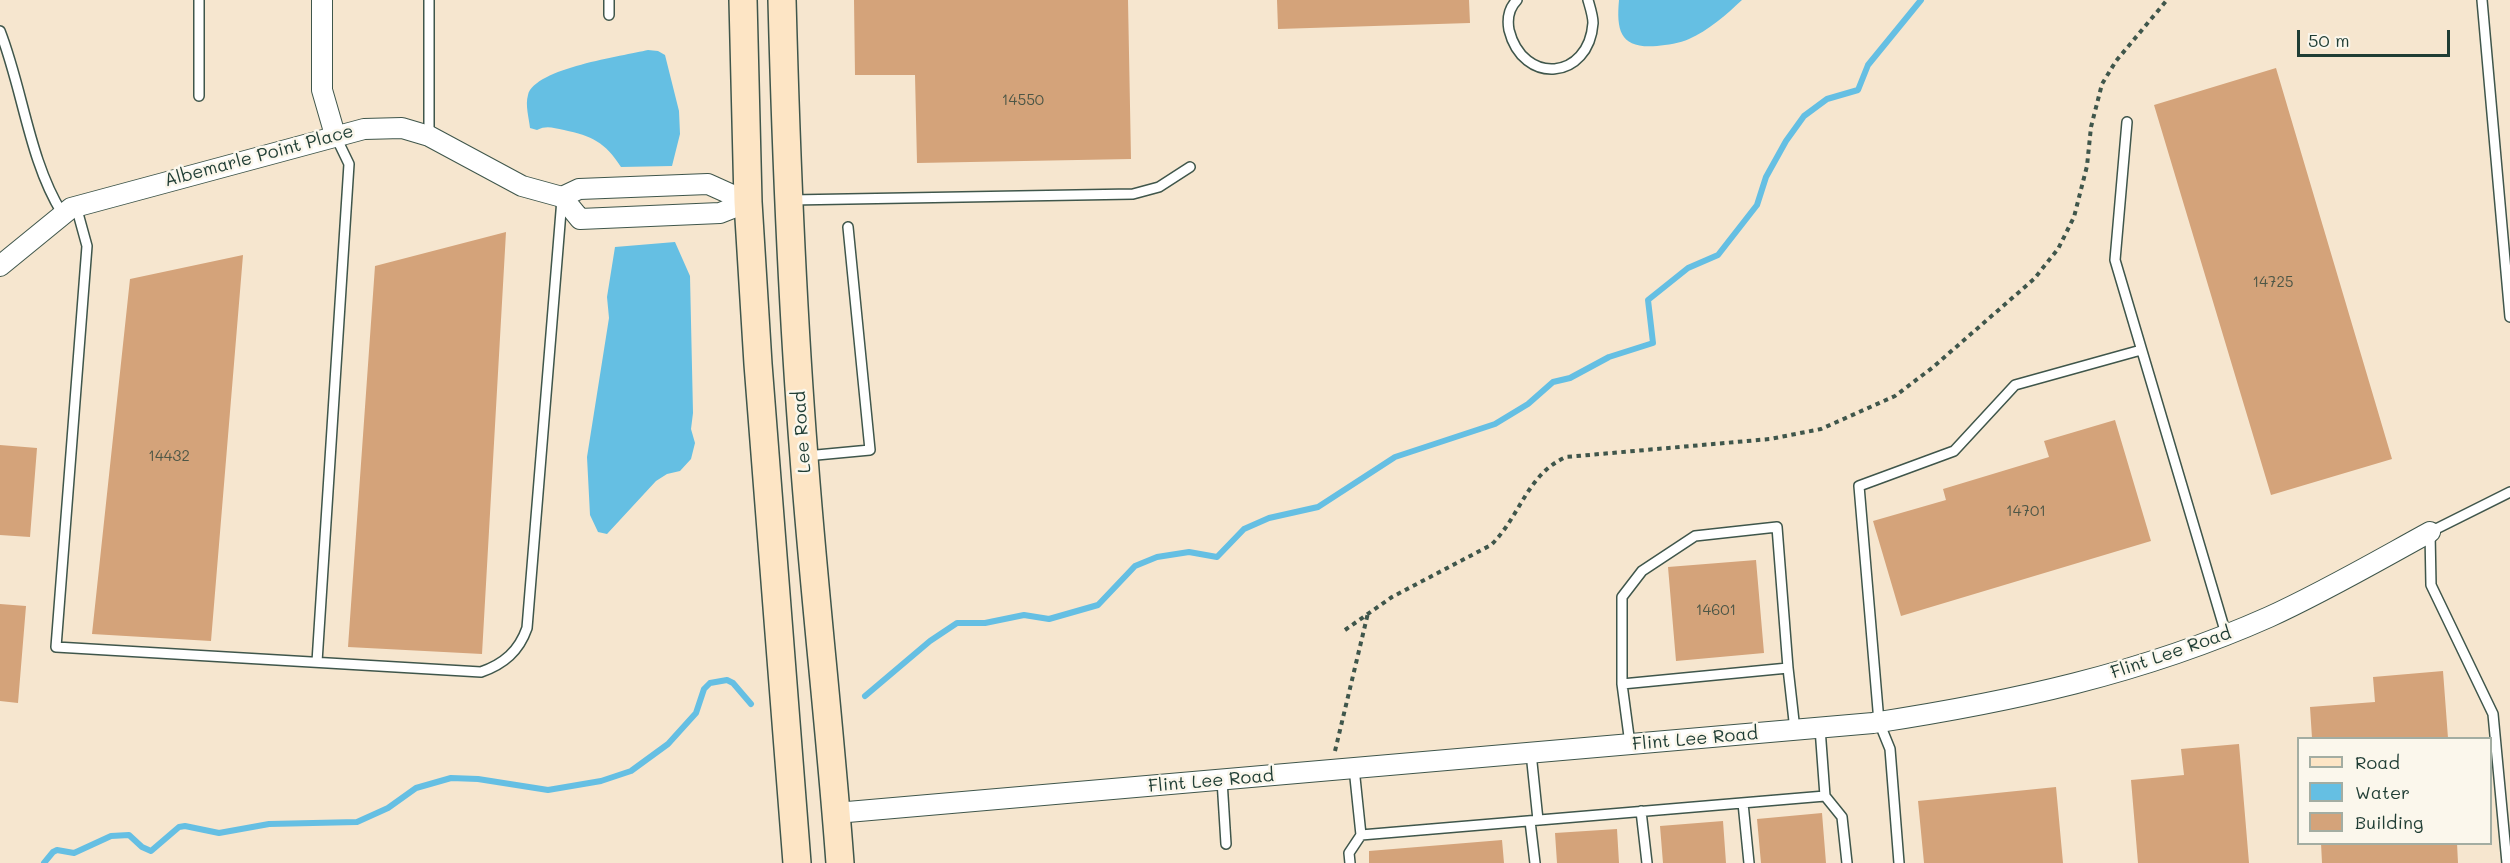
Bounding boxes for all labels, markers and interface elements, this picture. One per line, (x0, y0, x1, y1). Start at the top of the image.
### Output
scale bar (2300, 18, 2453, 56)
text: 50 m (2308, 28, 2350, 52)
house number: 14550 (1002, 91, 1044, 109)
street label: Albemarle Point Place (162, 120, 356, 192)
house number: 14725 (2253, 273, 2293, 291)
street label: Lee Road (788, 390, 816, 474)
house number: 14432 (148, 447, 190, 465)
house number: 14701 (2006, 502, 2046, 520)
house number: 14601 (1696, 601, 1736, 619)
street label: Flint Lee Road (2108, 622, 2234, 684)
street label: Flint Lee Road (1631, 723, 1759, 755)
legend (2297, 737, 2492, 845)
text: Road (2355, 750, 2400, 774)
street label: Flint Lee Road (1147, 765, 1275, 797)
text: Water (2355, 780, 2410, 804)
text: Building (2355, 810, 2423, 834)

